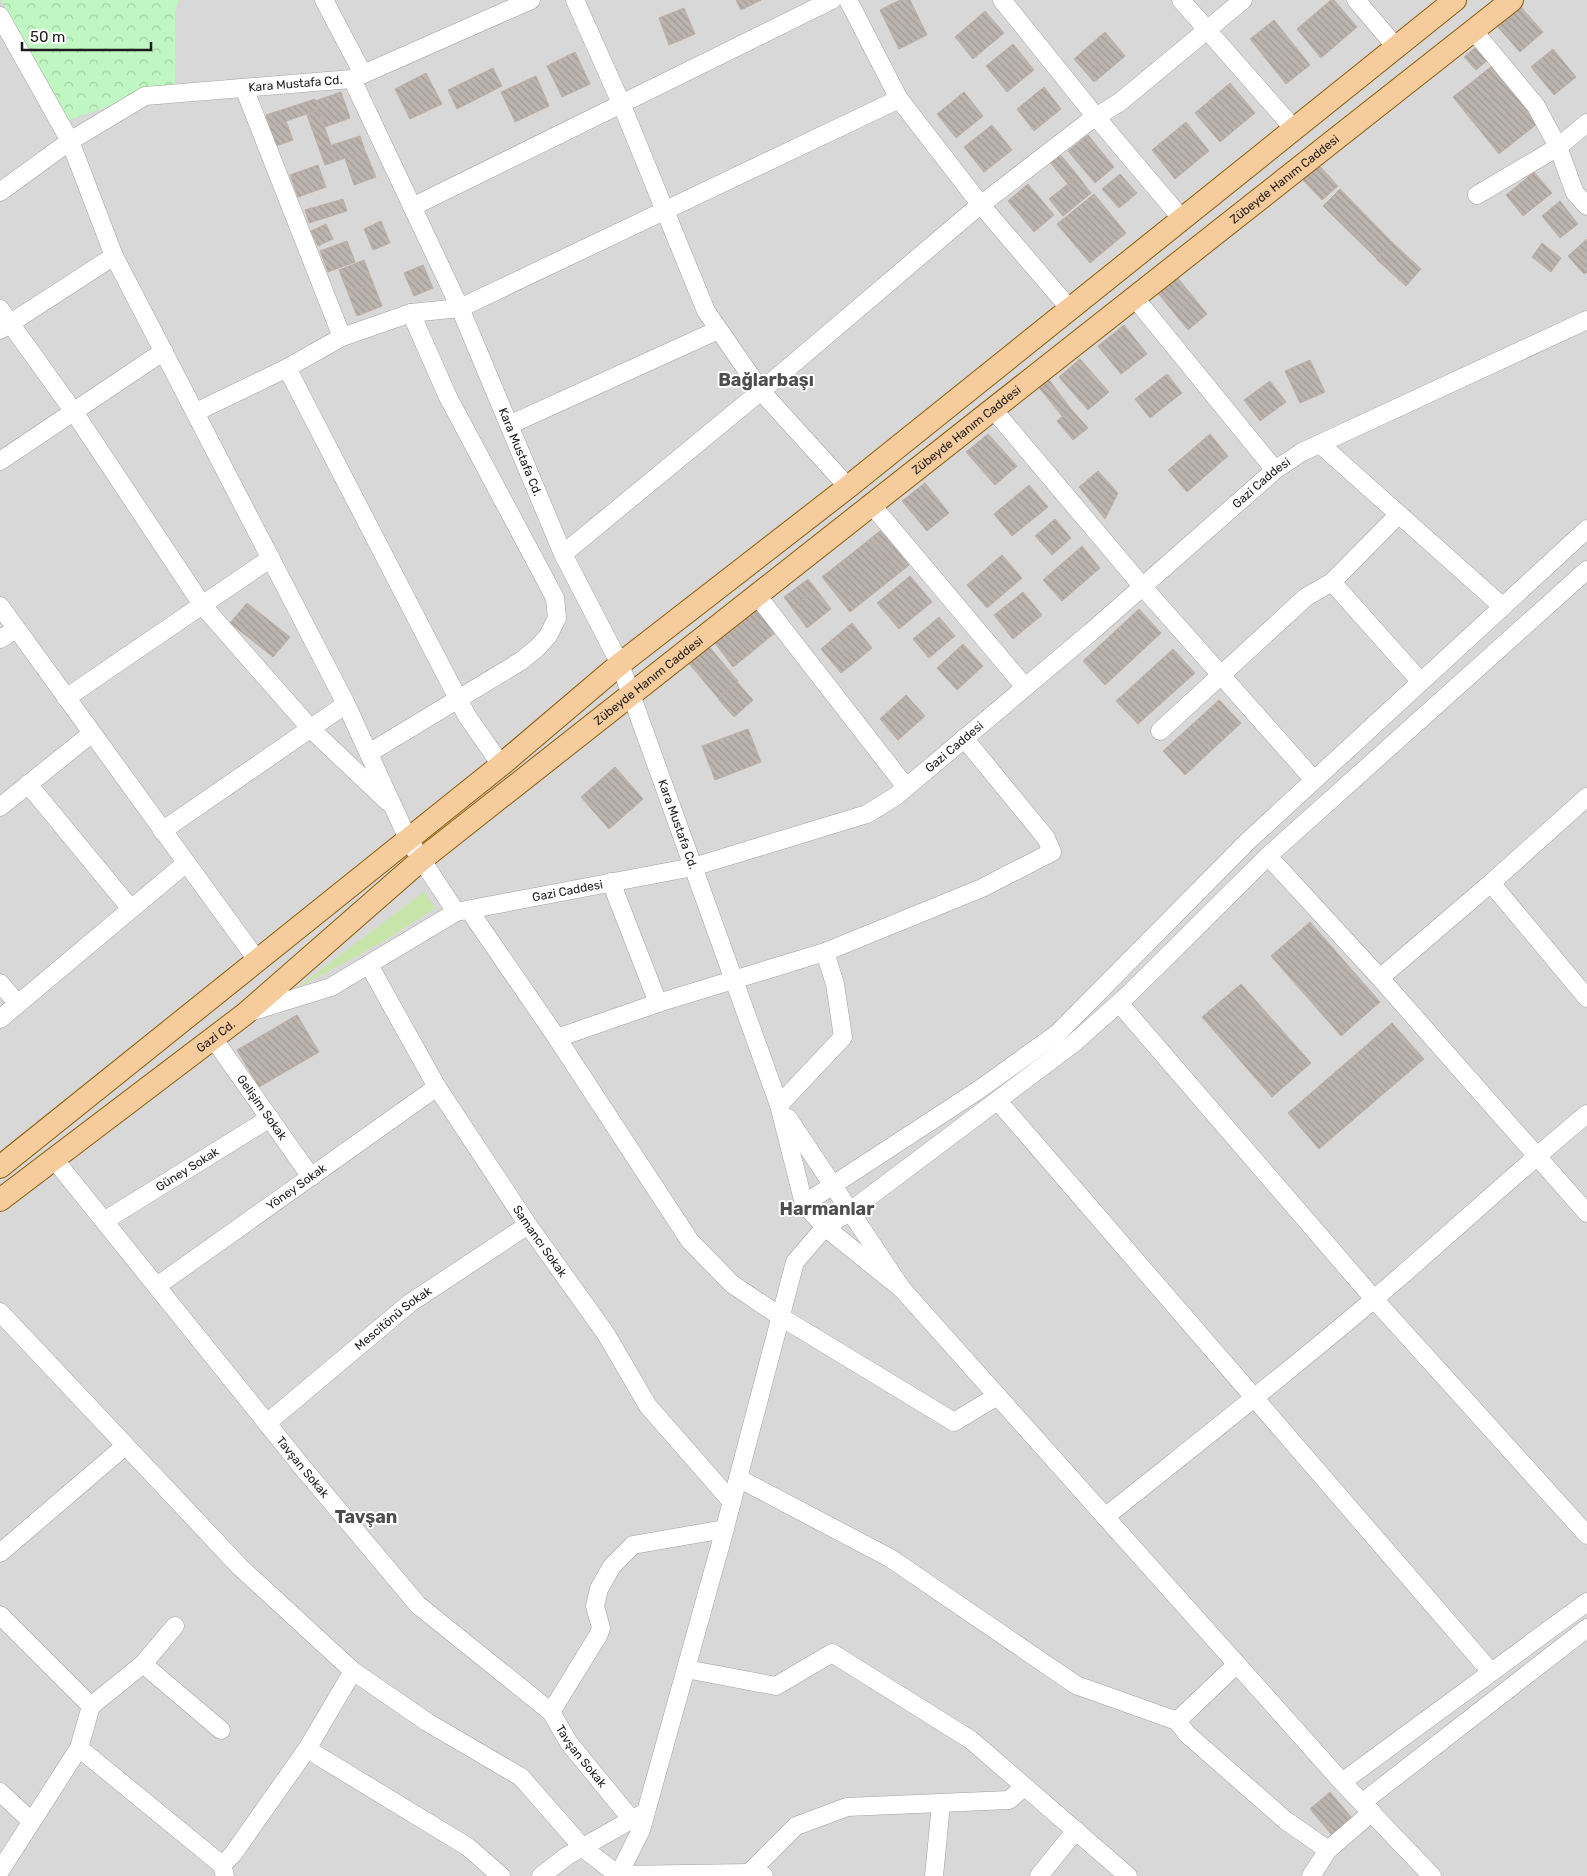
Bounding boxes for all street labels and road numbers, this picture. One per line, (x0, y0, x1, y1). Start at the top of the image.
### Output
street label: Kara Mustafa Cd. (248, 73, 343, 94)
street label: Zübeyde Hanım Caddesi (1227, 132, 1342, 227)
street label: Zübeyde Hanım Caddesi (909, 383, 1024, 477)
street label: Kara Mustafa Cd. (496, 406, 545, 498)
street label: Gazi Caddesi (1229, 455, 1293, 511)
street label: Zübeyde Hanım Caddesi (591, 633, 706, 728)
street label: Gazi Caddesi (922, 719, 986, 775)
street label: Kara Mustafa Cd. (655, 778, 700, 871)
street label: Gazi Caddesi (531, 877, 604, 904)
street label: Gazi Cd. (194, 1017, 238, 1055)
street label: Gelişim Sokak (234, 1072, 290, 1143)
street label: Güney Sokak (153, 1144, 222, 1194)
street label: Yöney Sokak (264, 1161, 330, 1213)
street label: Samancı Sokak (510, 1203, 570, 1280)
street label: Mescitönü Sokak (352, 1283, 435, 1353)
street label: Tavşan Sokak (273, 1434, 332, 1501)
street label: Tavşan Sokak (553, 1722, 610, 1791)

